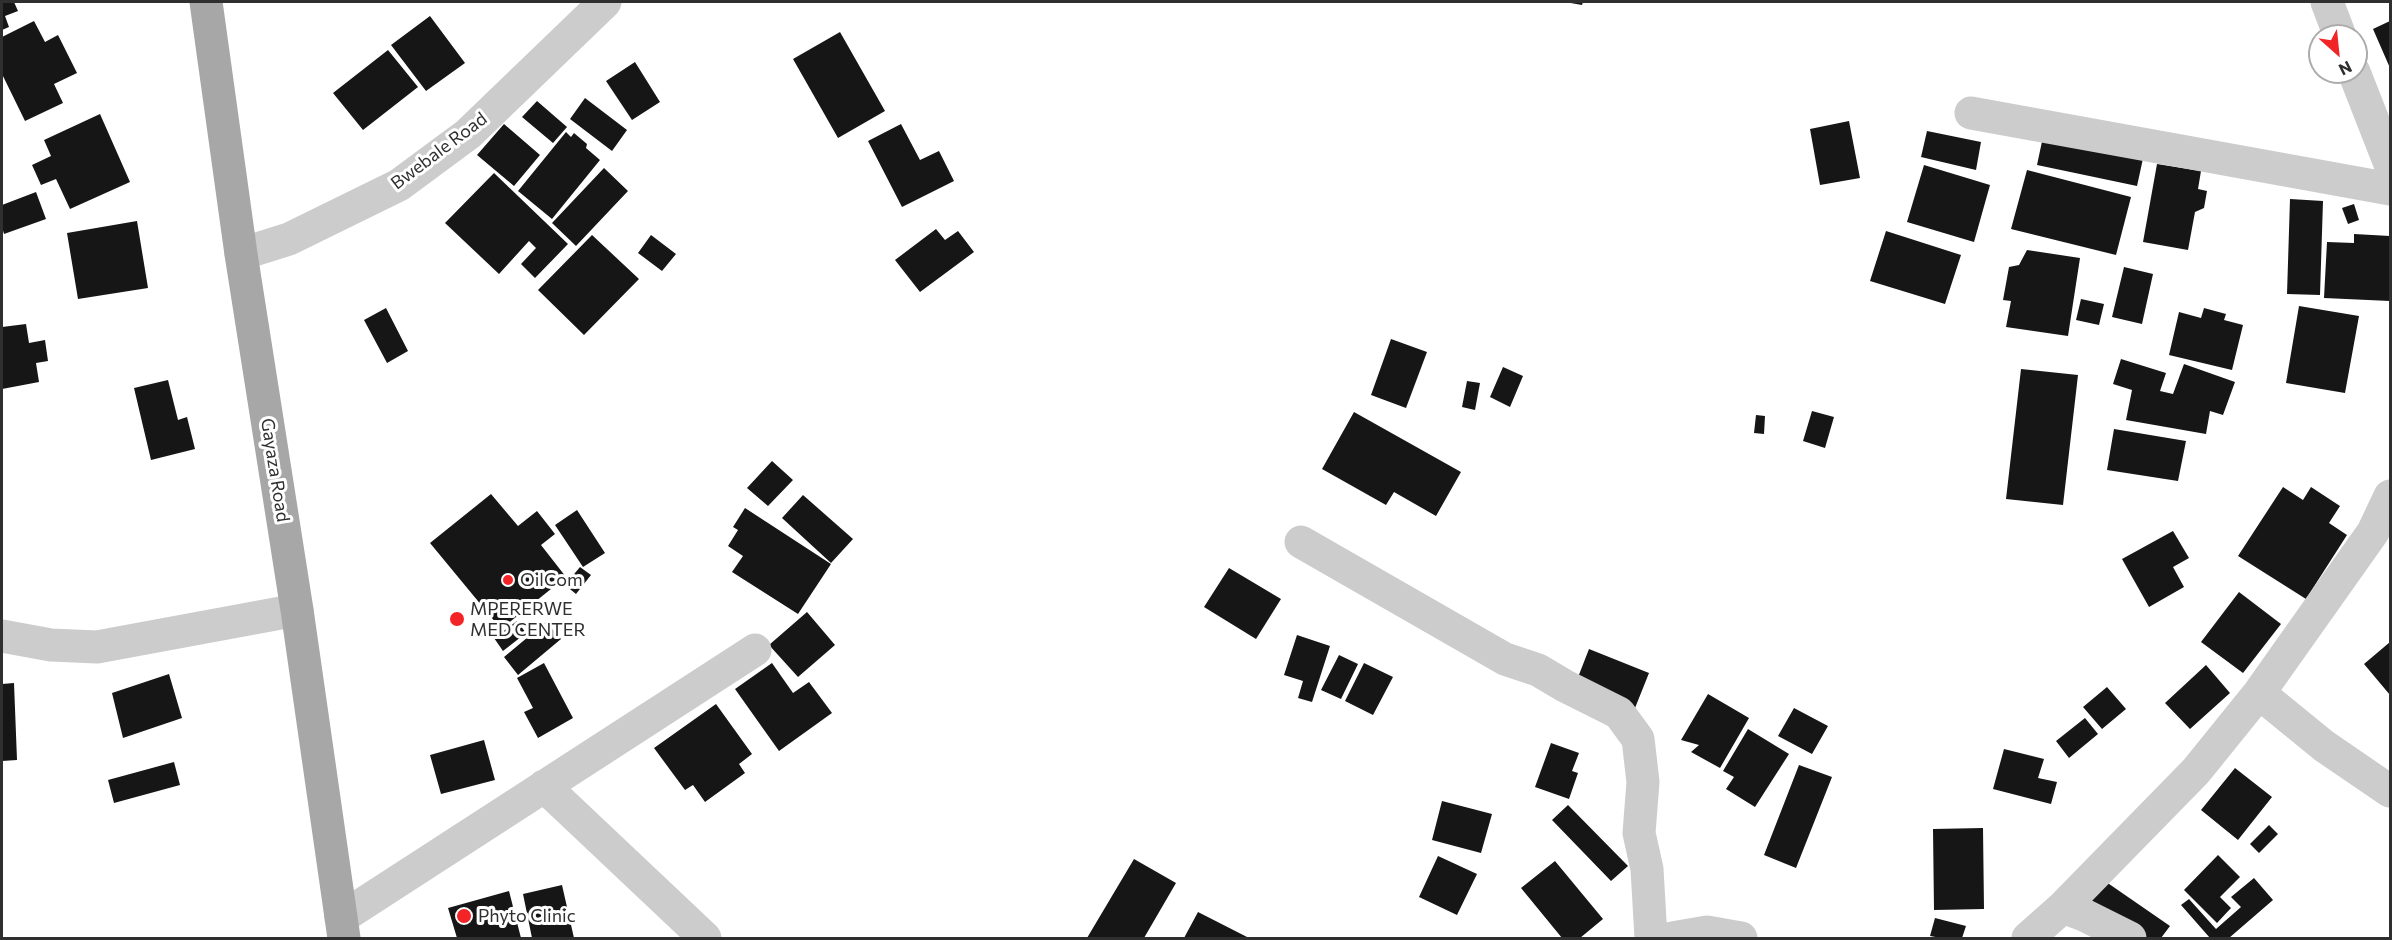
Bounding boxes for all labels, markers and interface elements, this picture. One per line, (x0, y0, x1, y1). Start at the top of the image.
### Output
north arrow (2308, 24, 2368, 84)
text: N (2336, 58, 2355, 80)
street label: Bwebale Road (387, 108, 491, 194)
street label: Gayaza Road (256, 417, 294, 523)
place label: OilCom (520, 569, 583, 591)
marker: OilCom (501, 573, 515, 587)
place label: MPERERWE MED CENTER (470, 598, 585, 640)
marker: MPERERWE MED CENTER (448, 610, 466, 628)
place label: Phyto Clinic (478, 905, 576, 927)
marker: Phyto Clinic (455, 907, 473, 925)

